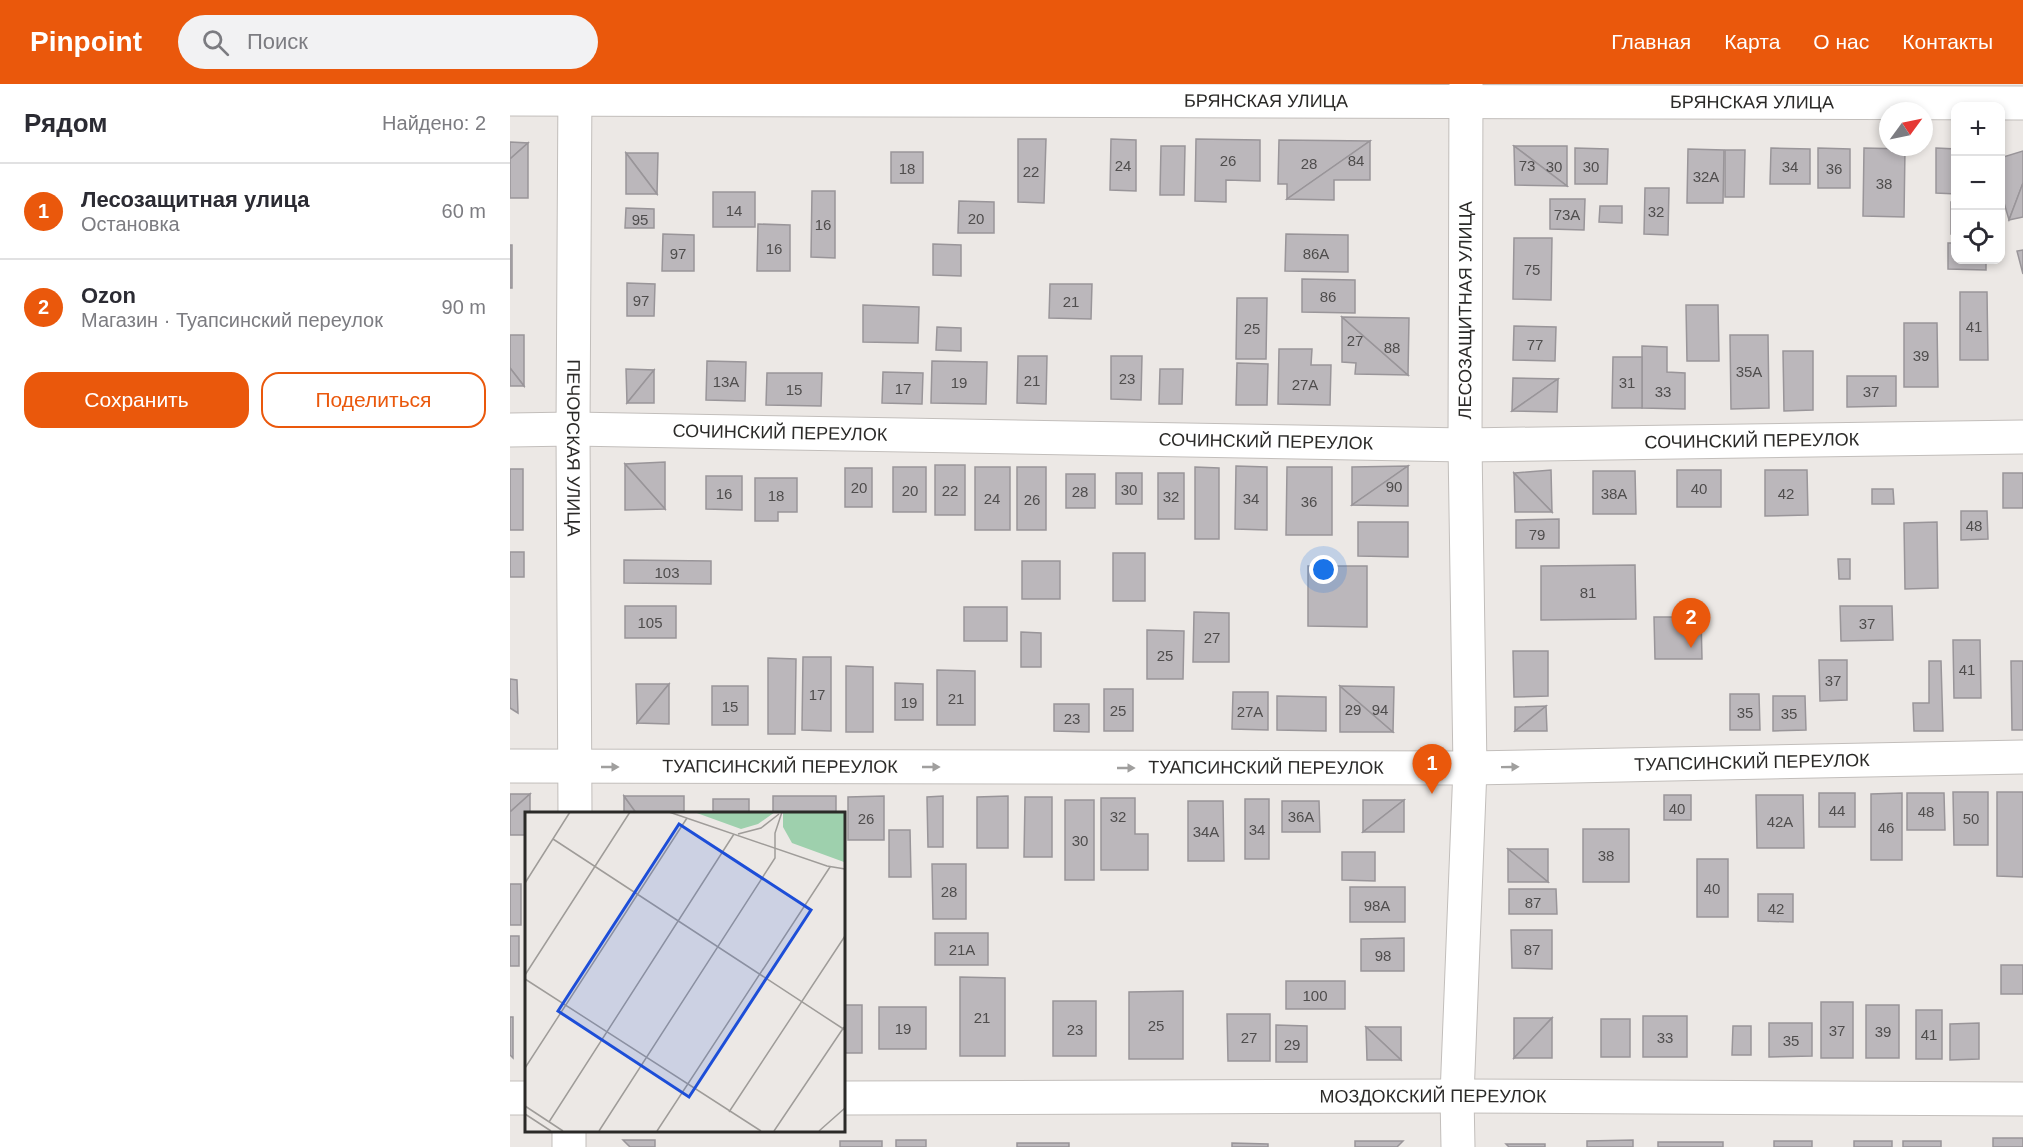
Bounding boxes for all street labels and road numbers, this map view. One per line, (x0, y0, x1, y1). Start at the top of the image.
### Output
street label: БРЯНСКАЯ УЛИЦА (1184, 91, 1348, 111)
street label: БРЯНСКАЯ УЛИЦА (1670, 92, 1834, 113)
street label: ЛЕСОЗАЩИТНАЯ УЛИЦА (1455, 201, 1476, 419)
street label: ПЕЧОРСКАЯ УЛИЦА (563, 359, 584, 537)
street label: СОЧИНСКИЙ ПЕРЕУЛОК (672, 421, 888, 445)
street label: СОЧИНСКИЙ ПЕРЕУЛОК (1644, 429, 1860, 452)
street label: СОЧИНСКИЙ ПЕРЕУЛОК (1158, 430, 1374, 453)
street label: ТУАПСИНСКИЙ ПЕРЕУЛОК (1634, 750, 1870, 775)
street label: ТУАПСИНСКИЙ ПЕРЕУЛОК (662, 756, 898, 777)
street label: ТУАПСИНСКИЙ ПЕРЕУЛОК (1148, 757, 1384, 778)
street label: МОЗДОКСКИЙ ПЕРЕУЛОК (1319, 1085, 1547, 1106)

